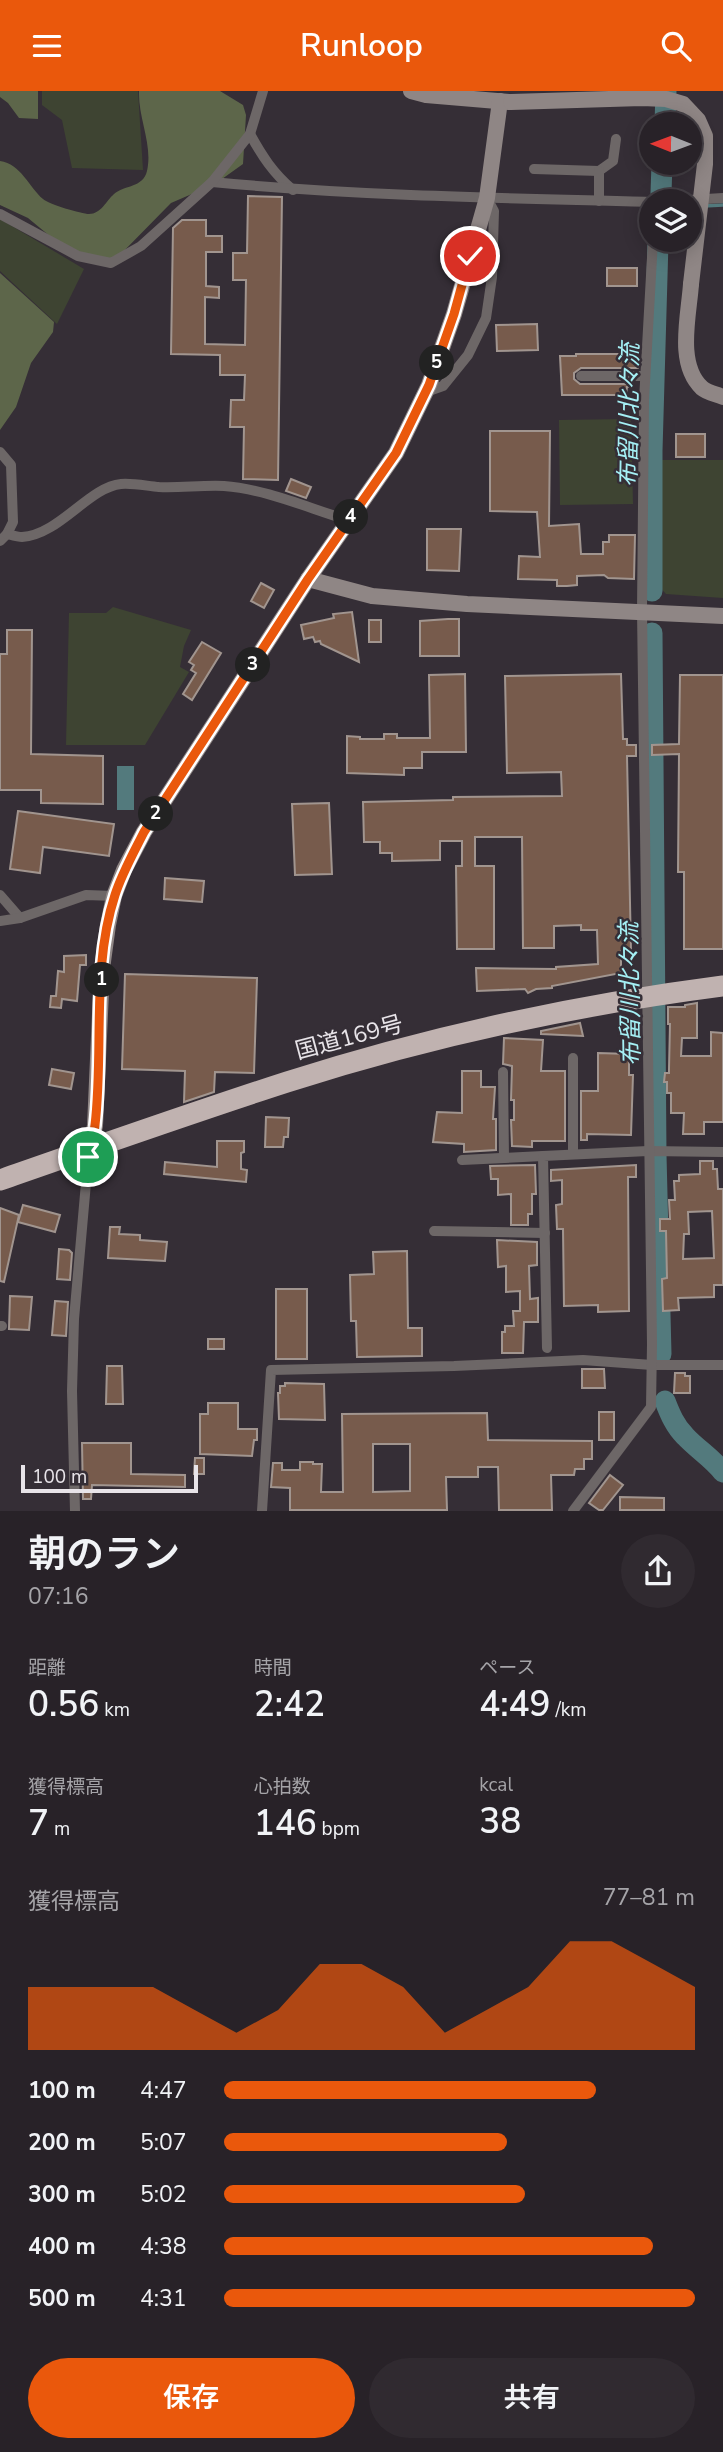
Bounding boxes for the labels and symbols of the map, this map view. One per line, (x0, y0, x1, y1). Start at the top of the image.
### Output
north arrow (639, 112, 702, 175)
pin (440, 226, 500, 286)
water label: 布留川北々流 (612, 339, 646, 487)
pin: 5 (420, 345, 454, 381)
pin: 4 (334, 499, 368, 535)
pin: 3 (236, 647, 270, 683)
pin: 2 (138, 797, 174, 831)
water label: 布留川北々流 (613, 918, 647, 1066)
pin: 1 (84, 963, 119, 997)
street label: 国道169号 (292, 1008, 406, 1067)
pin (58, 1127, 118, 1187)
scale bar (21, 1461, 198, 1493)

